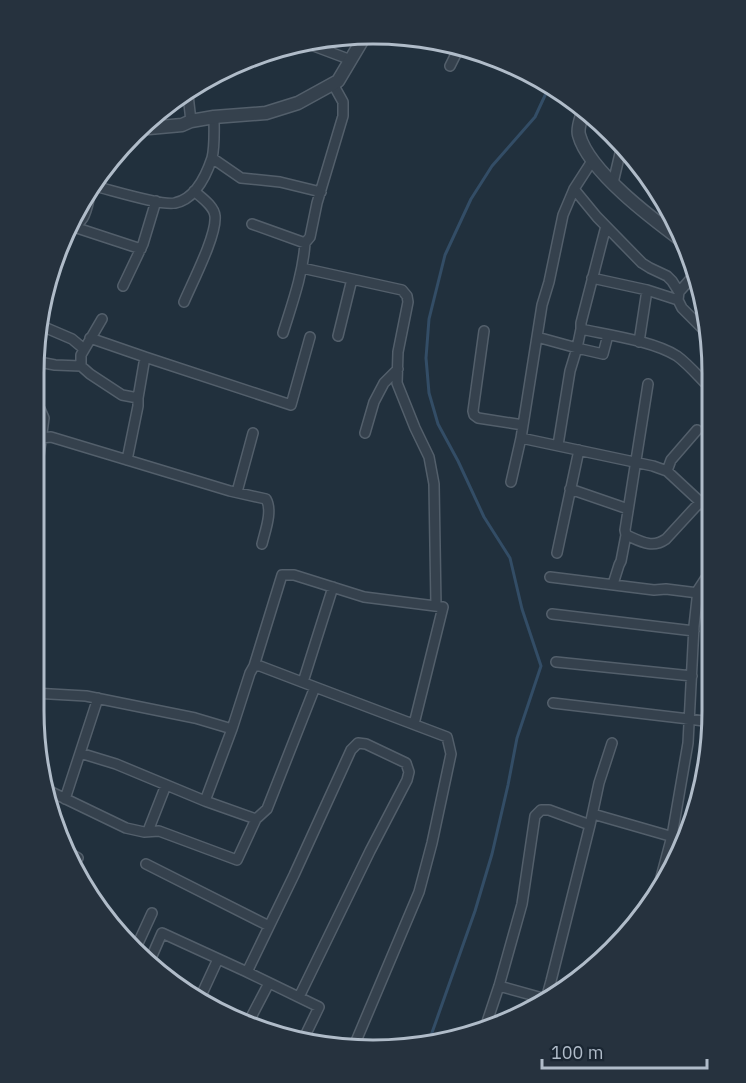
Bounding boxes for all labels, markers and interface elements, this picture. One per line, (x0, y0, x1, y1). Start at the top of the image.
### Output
scale bar (542, 1032, 707, 1070)
text: 100 m (551, 1041, 603, 1064)

